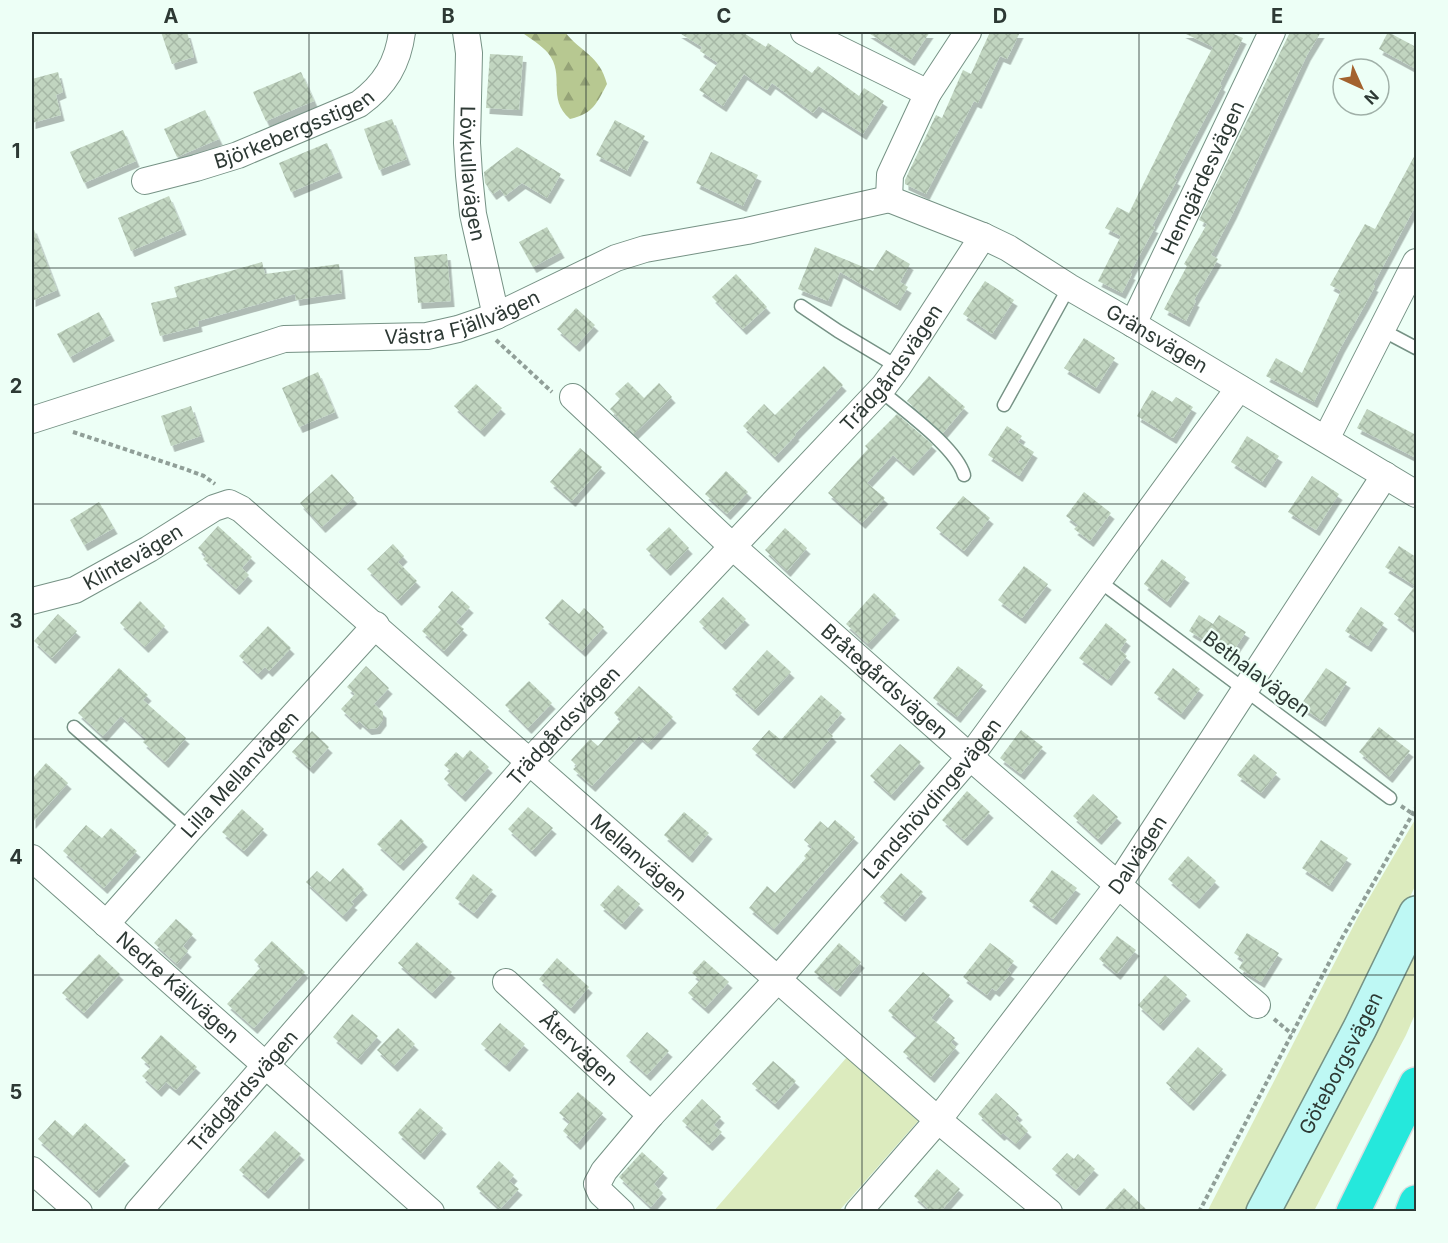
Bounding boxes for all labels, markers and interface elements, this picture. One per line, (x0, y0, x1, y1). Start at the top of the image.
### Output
text: A (164, 4, 179, 28)
text: B (441, 4, 455, 28)
text: C (717, 4, 731, 28)
text: D (993, 4, 1007, 28)
text: E (1271, 4, 1283, 28)
north arrow (1331, 57, 1391, 117)
street label: Björkebergsstigen (211, 85, 379, 174)
text: N (1360, 86, 1383, 109)
street label: Hemgärdesvägen (1156, 97, 1249, 258)
street label: Lövkullavägen (455, 106, 491, 243)
text: 1 (12, 139, 20, 163)
street label: Västra Fjällvägen (384, 285, 544, 349)
street label: Gränsvägen (1102, 299, 1212, 378)
street label: Trädgårdsvägen (835, 300, 947, 437)
text: 2 (10, 374, 22, 398)
street label: Klintevägen (79, 519, 187, 595)
text: 3 (10, 609, 22, 633)
street label: Bråtegårdsvägen (816, 619, 953, 744)
street label: Bethalavägen (1199, 626, 1315, 722)
street label: Trädgårdsvägen (502, 661, 625, 791)
street label: Lilla Mellanvägen (176, 706, 304, 842)
street label: Landshövdingevägen (858, 713, 1006, 884)
street label: Mellanvägen (586, 809, 692, 906)
street label: Dalvägen (1103, 811, 1172, 899)
text: 4 (9, 845, 23, 869)
street label: Nedre Källvägen (112, 927, 244, 1048)
street label: Göteborgsvägen (1294, 988, 1388, 1139)
street label: Återvägen (535, 1006, 623, 1091)
street label: Trädgårdsvägen (183, 1025, 303, 1157)
text: 5 (10, 1080, 22, 1104)

